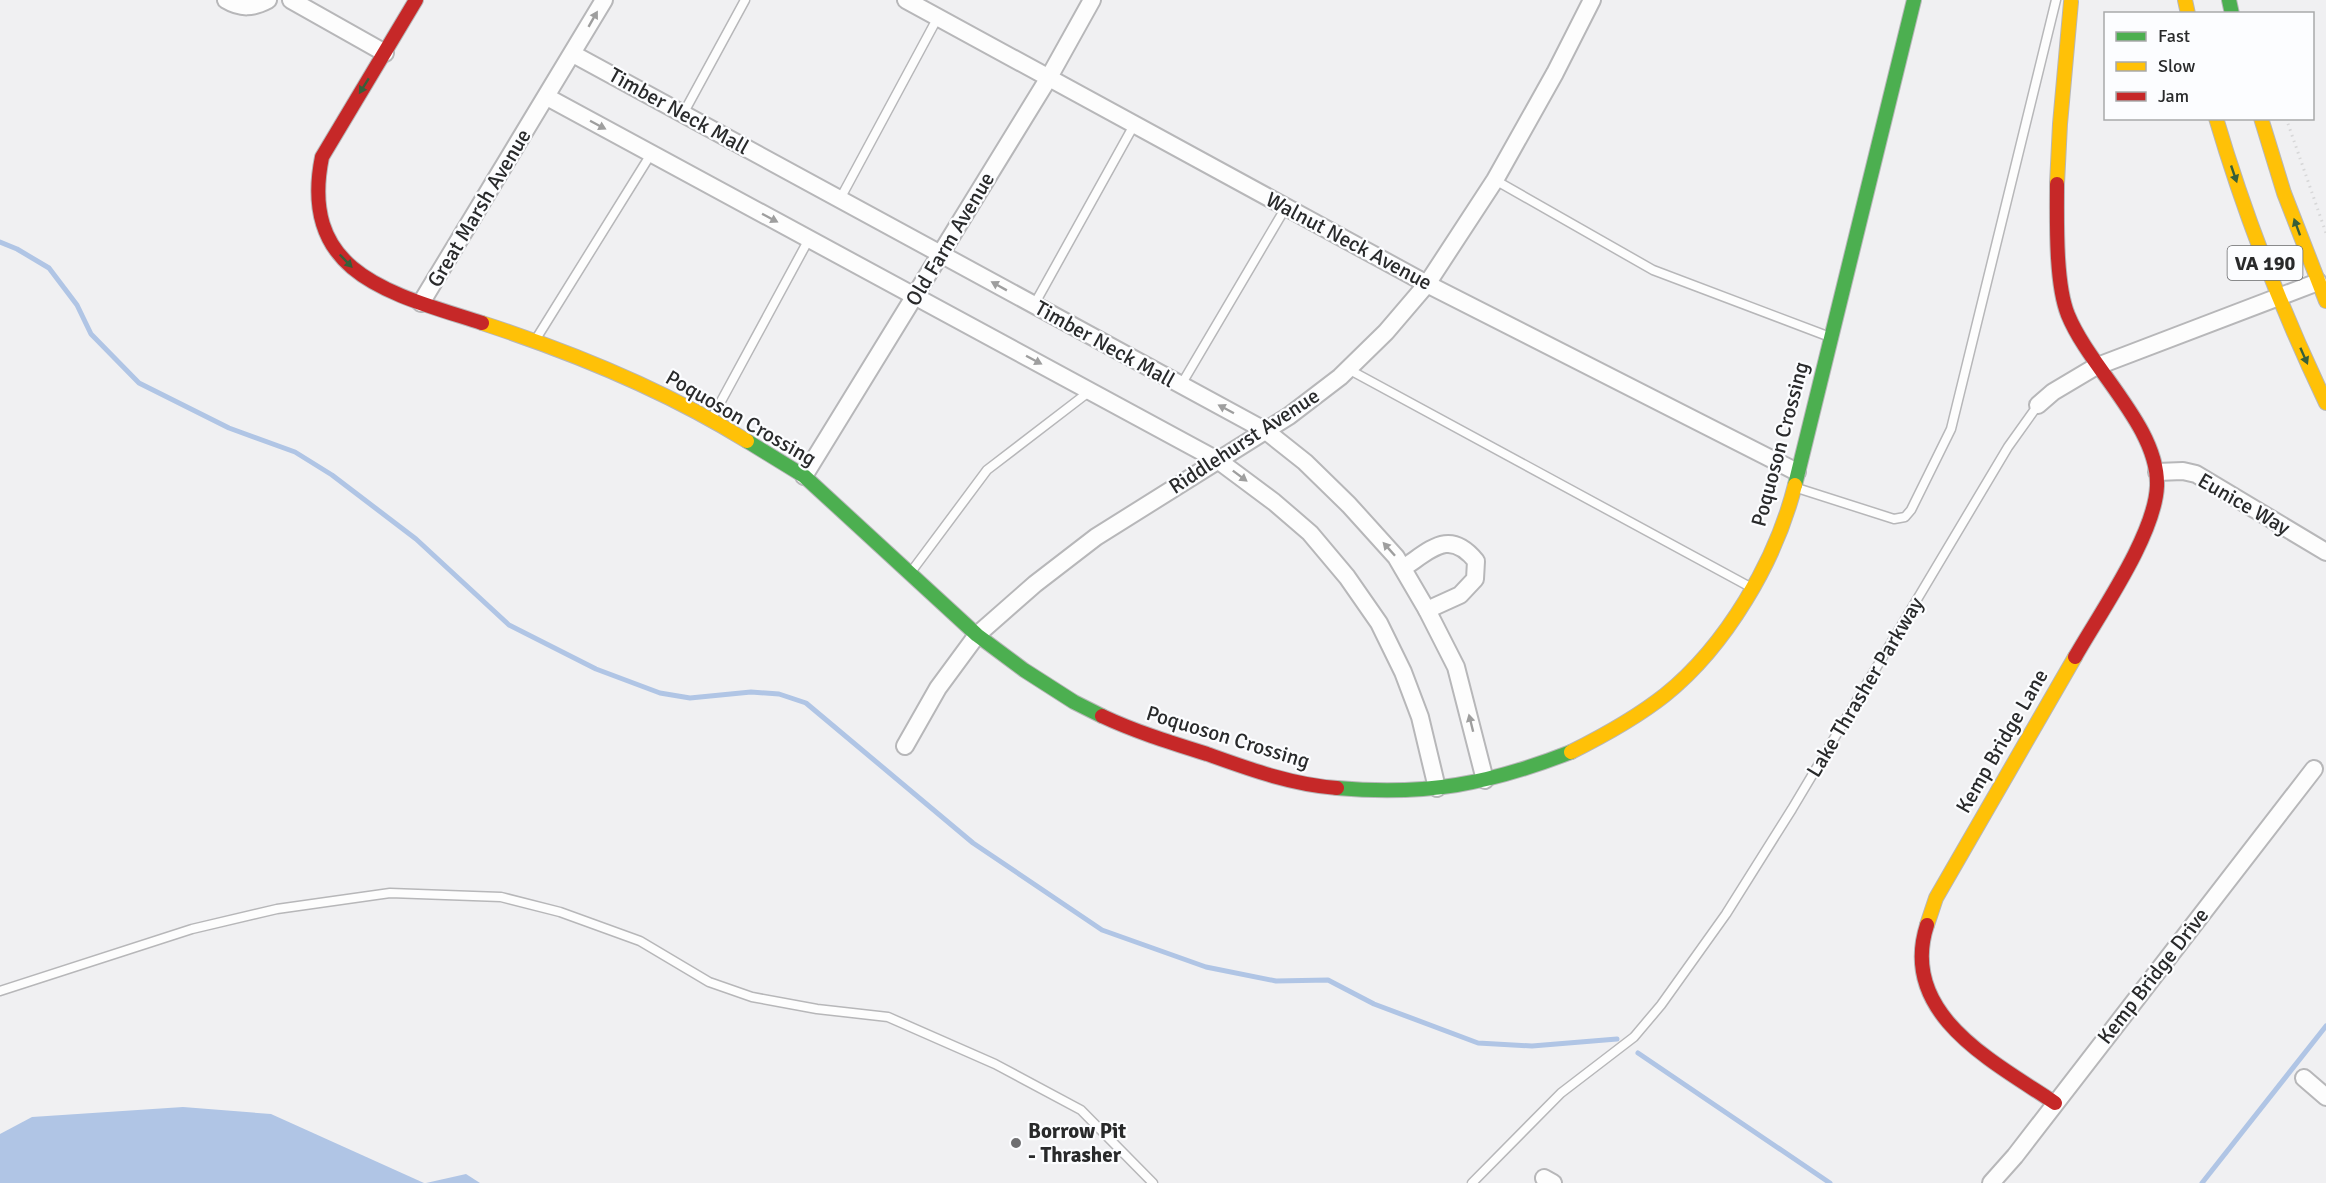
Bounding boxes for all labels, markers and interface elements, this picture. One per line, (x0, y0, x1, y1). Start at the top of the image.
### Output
one-way arrow (587, 11, 597, 28)
legend (2104, 12, 2314, 120)
text: Fast (2158, 25, 2190, 47)
text: Slow (2158, 55, 2195, 77)
street label: Timber Neck Mall (604, 62, 754, 160)
one-way arrow (358, 78, 369, 94)
text: Jam (2158, 85, 2189, 107)
one-way arrow (590, 120, 607, 130)
street label: Great Marsh Avenue (422, 124, 536, 292)
one-way arrow (2229, 165, 2239, 183)
street label: Old Farm Avenue (900, 167, 1000, 311)
street label: Walnut Neck Avenue (1262, 186, 1436, 296)
one-way arrow (761, 213, 778, 223)
one-way arrow (2292, 218, 2301, 236)
road number: VA 190 (2228, 246, 2302, 280)
one-way arrow (338, 254, 352, 268)
one-way arrow (991, 281, 1008, 291)
street label: Timber Neck Mall (1030, 295, 1180, 393)
one-way arrow (2299, 348, 2309, 366)
one-way arrow (1025, 355, 1042, 365)
street label: Poquoson Crossing (1746, 359, 1814, 529)
street label: Poquoson Crossing (661, 364, 821, 472)
street label: Riddlehurst Avenue (1164, 383, 1324, 499)
one-way arrow (1217, 404, 1234, 414)
street label: Eunice Way (2193, 467, 2295, 541)
one-way arrow (1232, 470, 1247, 482)
one-way arrow (1383, 542, 1396, 557)
street label: Lake Thrasher Parkway (1801, 592, 1929, 782)
street label: Kemp Bridge Lane (1950, 664, 2054, 818)
street label: Poquoson Crossing (1143, 700, 1313, 774)
one-way arrow (1466, 714, 1476, 733)
street label: Kemp Bridge Drive (2092, 903, 2214, 1049)
place label: Borrow Pit - Thrasher (1028, 1118, 1126, 1168)
marker: Borrow Pit - Thrasher (1009, 1136, 1023, 1150)

